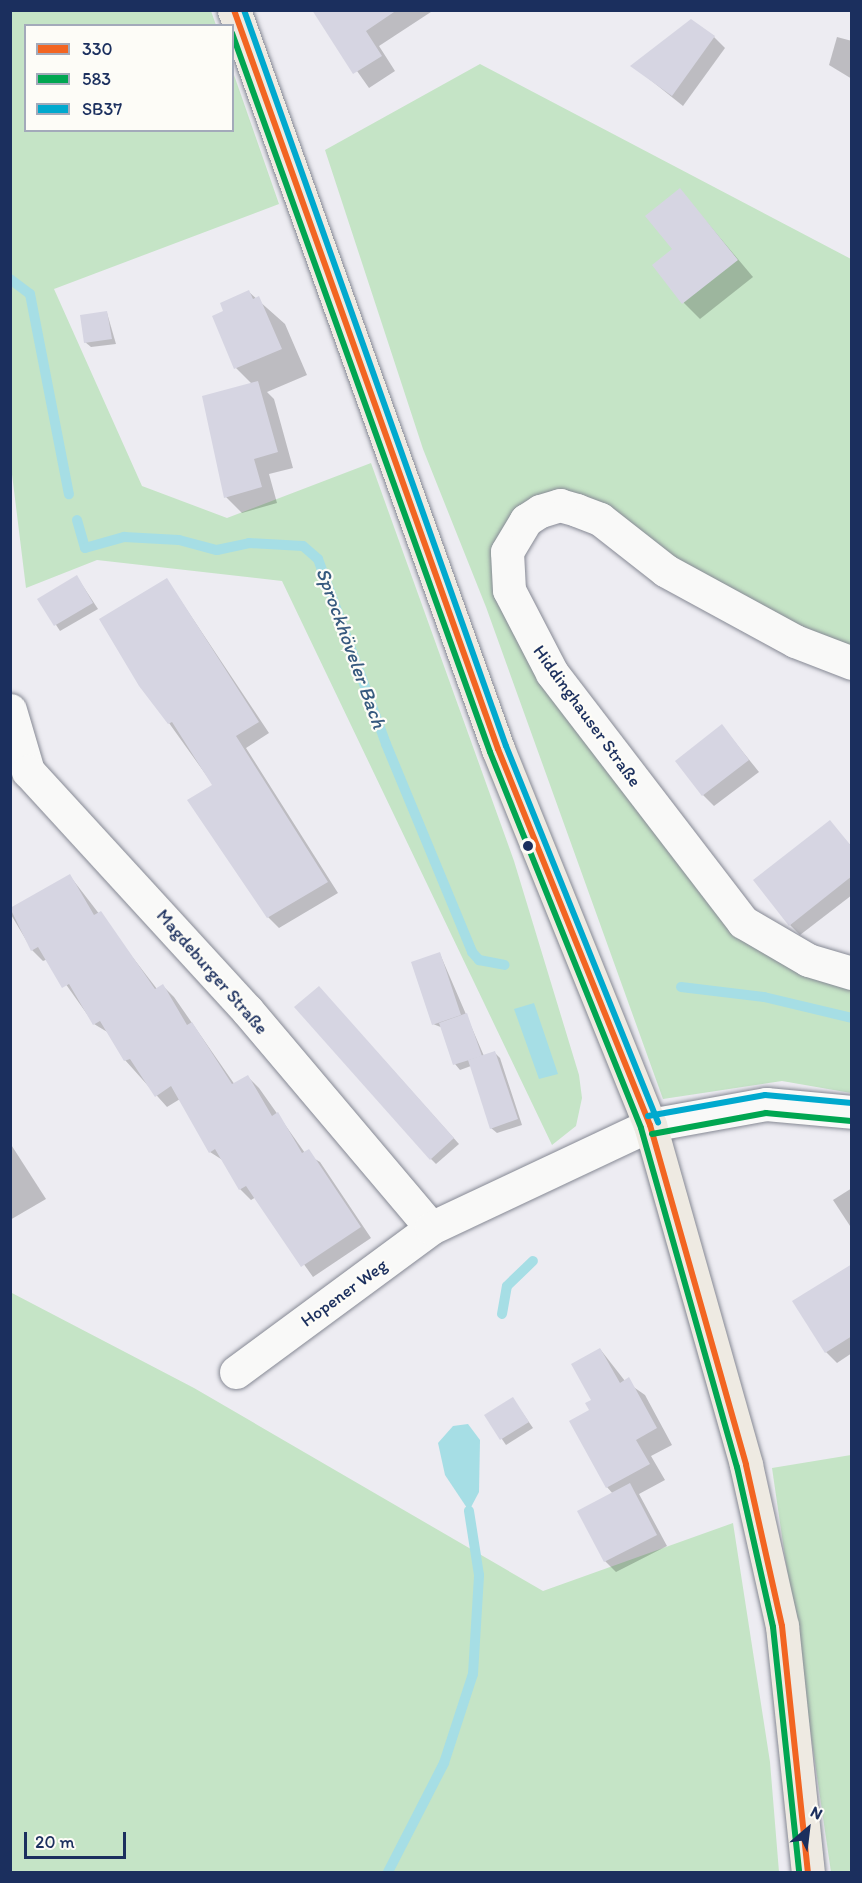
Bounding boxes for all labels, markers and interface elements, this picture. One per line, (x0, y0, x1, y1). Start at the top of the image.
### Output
legend (24, 24, 234, 132)
text: 330 (82, 38, 113, 60)
text: 583 (82, 68, 111, 90)
text: SB37 (82, 98, 122, 120)
water label: Sprockhöveler Bach (311, 565, 391, 731)
street label: Hiddinghauser Straße (528, 641, 646, 791)
unlabelled marker (522, 840, 534, 852)
street label: Magdeburger Straße (152, 905, 272, 1039)
street label: Hopener Weg (296, 1254, 392, 1332)
north arrow (778, 1799, 838, 1859)
text: N (807, 1802, 826, 1824)
scale bar (27, 1820, 129, 1858)
text: 20 m (35, 1831, 75, 1853)

